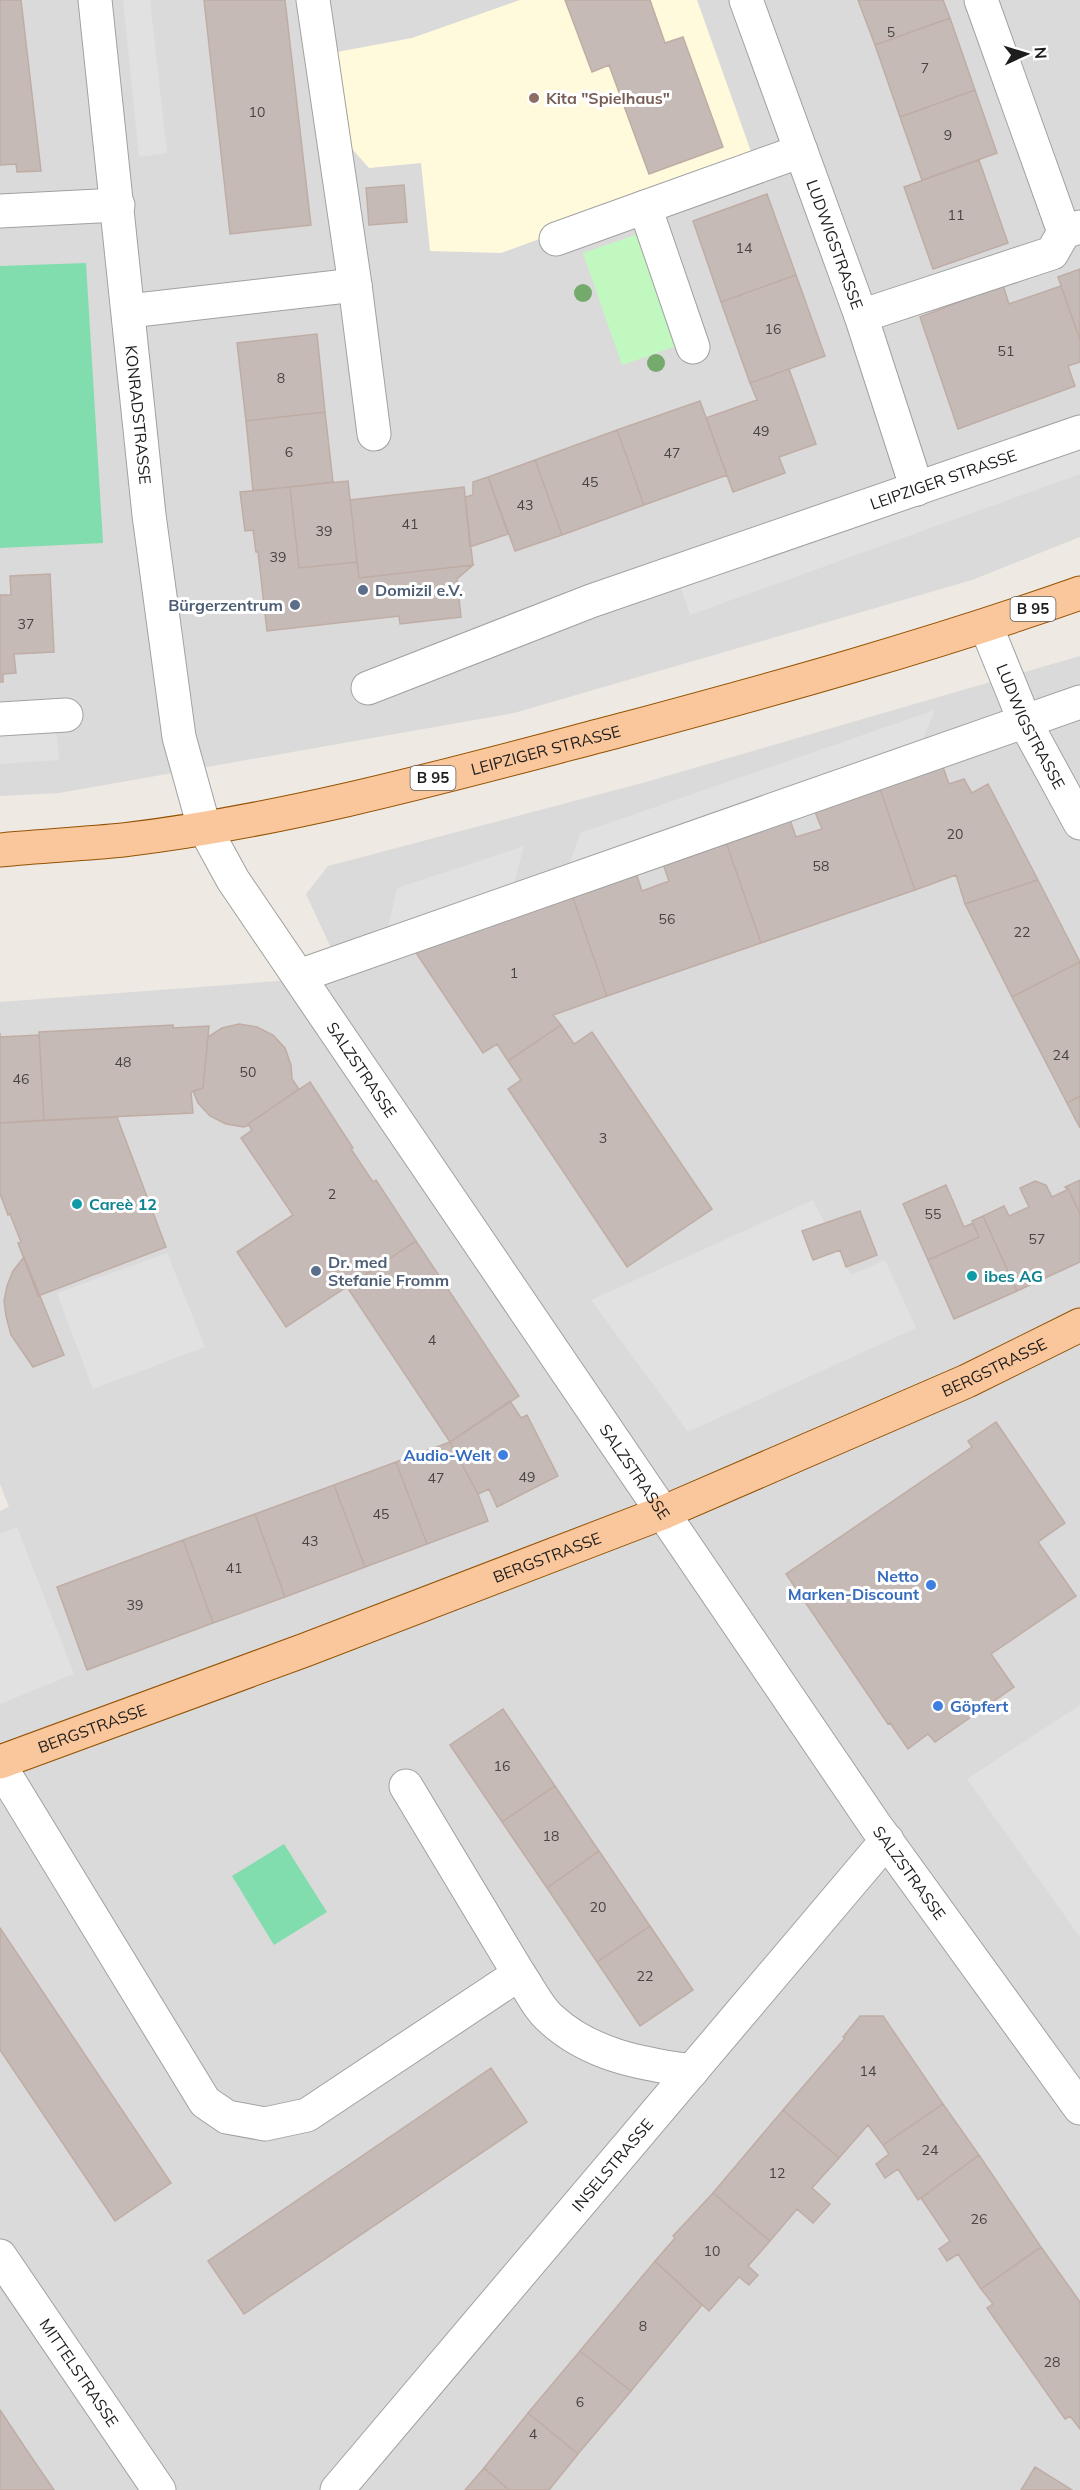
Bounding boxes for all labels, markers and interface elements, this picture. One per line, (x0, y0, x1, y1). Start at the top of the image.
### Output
house number: 5 (887, 23, 895, 41)
north arrow (996, 24, 1056, 84)
text: N (1031, 46, 1051, 60)
house number: 7 (921, 59, 929, 77)
place label: Kita "Spielhaus" (546, 88, 670, 108)
marker: Kita "Spielhaus" (527, 91, 541, 105)
house number: 10 (249, 103, 265, 121)
house number: 9 (944, 126, 952, 144)
street label: LUDWIGSTRASSE (802, 177, 868, 312)
house number: 11 (948, 206, 964, 224)
house number: 14 (736, 239, 753, 257)
house number: 16 (765, 320, 781, 338)
house number: 51 (998, 342, 1014, 360)
street label: KONRADSTRASSE (121, 344, 156, 485)
house number: 8 (277, 369, 285, 387)
house number: 49 (753, 422, 769, 440)
house number: 6 (285, 443, 293, 461)
house number: 47 (664, 444, 680, 462)
street label: LEIPZIGER STRASSE (867, 445, 1019, 514)
house number: 45 (582, 473, 598, 491)
house number: 43 (517, 496, 533, 514)
house number: 41 (402, 515, 418, 533)
house number: 39 (316, 522, 332, 540)
house number: 39 (270, 548, 286, 566)
place label: Domizil e.V. (375, 580, 463, 600)
marker: Domizil e.V. (356, 583, 370, 597)
place label: Bürgerzentrum (168, 595, 283, 615)
road number: B 95 (1010, 597, 1056, 621)
marker: Bürgerzentrum (288, 598, 302, 612)
house number: 37 (18, 615, 34, 633)
street label: LUDWIGSTRASSE (992, 661, 1070, 792)
street label: LEIPZIGER STRASSE (469, 721, 623, 779)
road number: B 95 (410, 766, 456, 790)
house number: 20 (947, 825, 963, 843)
house number: 58 (813, 857, 829, 875)
house number: 56 (659, 910, 675, 928)
house number: 22 (1014, 923, 1030, 941)
house number: 1 (510, 964, 518, 982)
street label: SALZSTRASSE (322, 1018, 401, 1121)
house number: 24 (1053, 1046, 1070, 1064)
house number: 48 (115, 1053, 131, 1071)
house number: 50 (240, 1063, 256, 1081)
house number: 46 (13, 1070, 29, 1088)
house number: 3 (599, 1129, 607, 1147)
house number: 2 (328, 1185, 336, 1203)
place label: Careè 12 (89, 1194, 157, 1214)
marker: Careè 12 (70, 1197, 84, 1211)
house number: 55 (925, 1205, 941, 1223)
house number: 57 (1029, 1230, 1045, 1248)
place label: Dr. med Stefanie Fromm (328, 1252, 449, 1290)
marker: Dr. med Stefanie Fromm (309, 1264, 323, 1278)
place label: ibes AG (984, 1266, 1043, 1286)
marker: ibes AG (965, 1269, 979, 1283)
house number: 4 (428, 1331, 437, 1349)
street label: BERGSTRASSE (938, 1333, 1050, 1401)
street label: SALZSTRASSE (595, 1420, 675, 1523)
place label: Audio-Welt (404, 1445, 491, 1465)
marker: Audio-Welt (496, 1448, 510, 1462)
house number: 49 (519, 1468, 535, 1486)
house number: 47 (428, 1469, 444, 1487)
house number: 45 (373, 1505, 389, 1523)
street label: BERGSTRASSE (490, 1527, 604, 1587)
house number: 43 (302, 1532, 318, 1550)
house number: 41 (226, 1559, 242, 1577)
place label: Netto Marken-Discount (788, 1566, 919, 1604)
marker: Netto Marken-Discount (924, 1578, 938, 1592)
house number: 39 (127, 1596, 143, 1614)
place label: Göpfert (950, 1696, 1008, 1716)
street label: BERGSTRASSE (35, 1699, 149, 1757)
marker: Göpfert (931, 1699, 945, 1713)
house number: 16 (494, 1757, 510, 1775)
street label: SALZSTRASSE (869, 1822, 950, 1924)
house number: 18 (543, 1827, 559, 1845)
house number: 20 (590, 1898, 606, 1916)
house number: 22 (637, 1967, 653, 1985)
house number: 14 (860, 2062, 877, 2080)
street label: INSELSTRASSE (567, 2114, 657, 2215)
house number: 24 (922, 2141, 939, 2159)
house number: 12 (769, 2164, 785, 2182)
house number: 26 (971, 2210, 987, 2228)
house number: 10 (704, 2242, 720, 2260)
street label: MITTELSTRASSE (35, 2315, 123, 2431)
house number: 8 (639, 2317, 647, 2335)
house number: 28 (1044, 2353, 1060, 2371)
house number: 6 (576, 2393, 584, 2411)
house number: 4 (529, 2425, 538, 2443)

